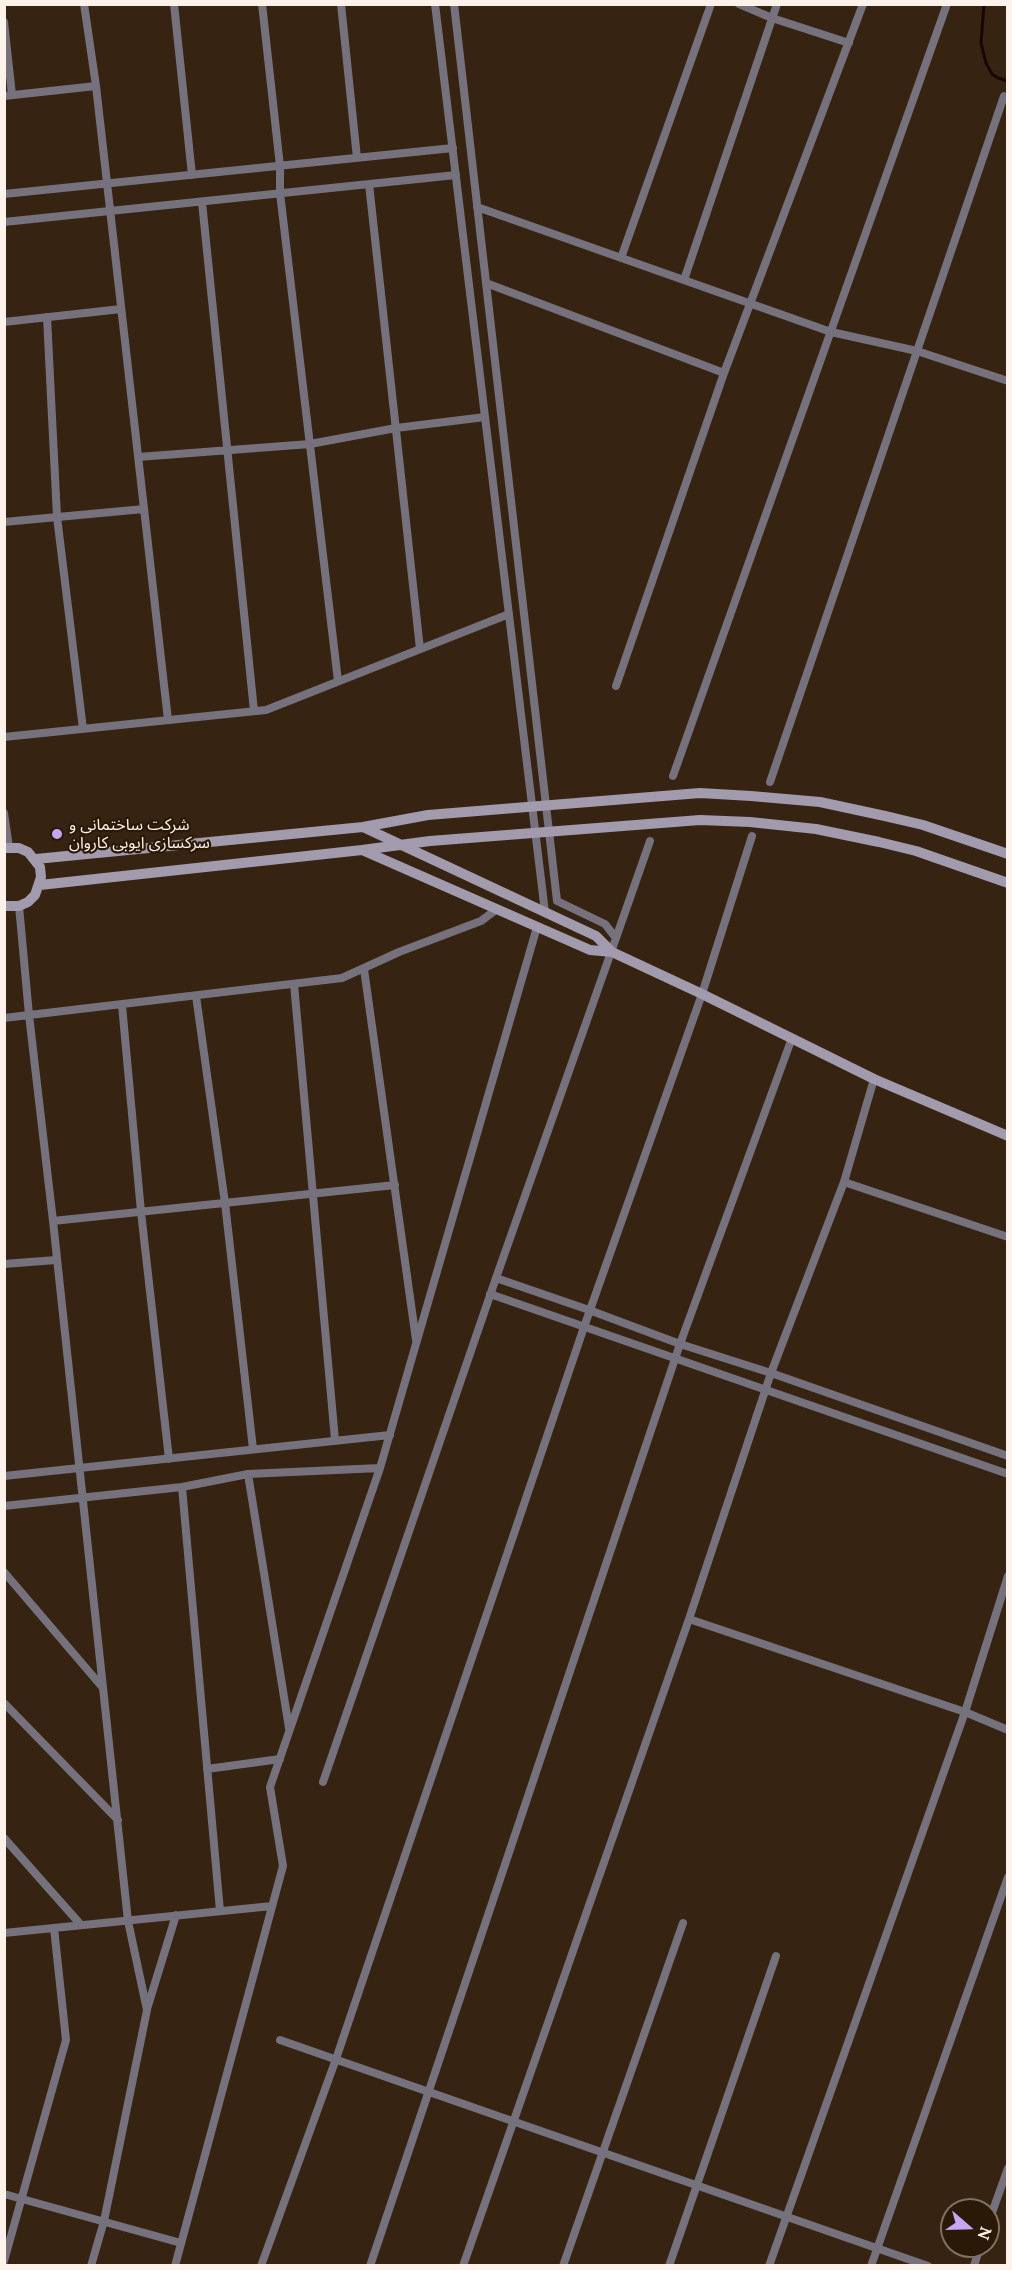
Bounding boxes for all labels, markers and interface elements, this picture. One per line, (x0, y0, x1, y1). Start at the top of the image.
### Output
place label: شرکت ساختمانی و سرکسازی ایوبی کاروان (69, 815, 210, 853)
marker: شرکت ساختمانی و سرکسازی ایوبی کاروان (50, 827, 64, 841)
north arrow (940, 2198, 1000, 2258)
text: N (974, 2224, 997, 2243)

